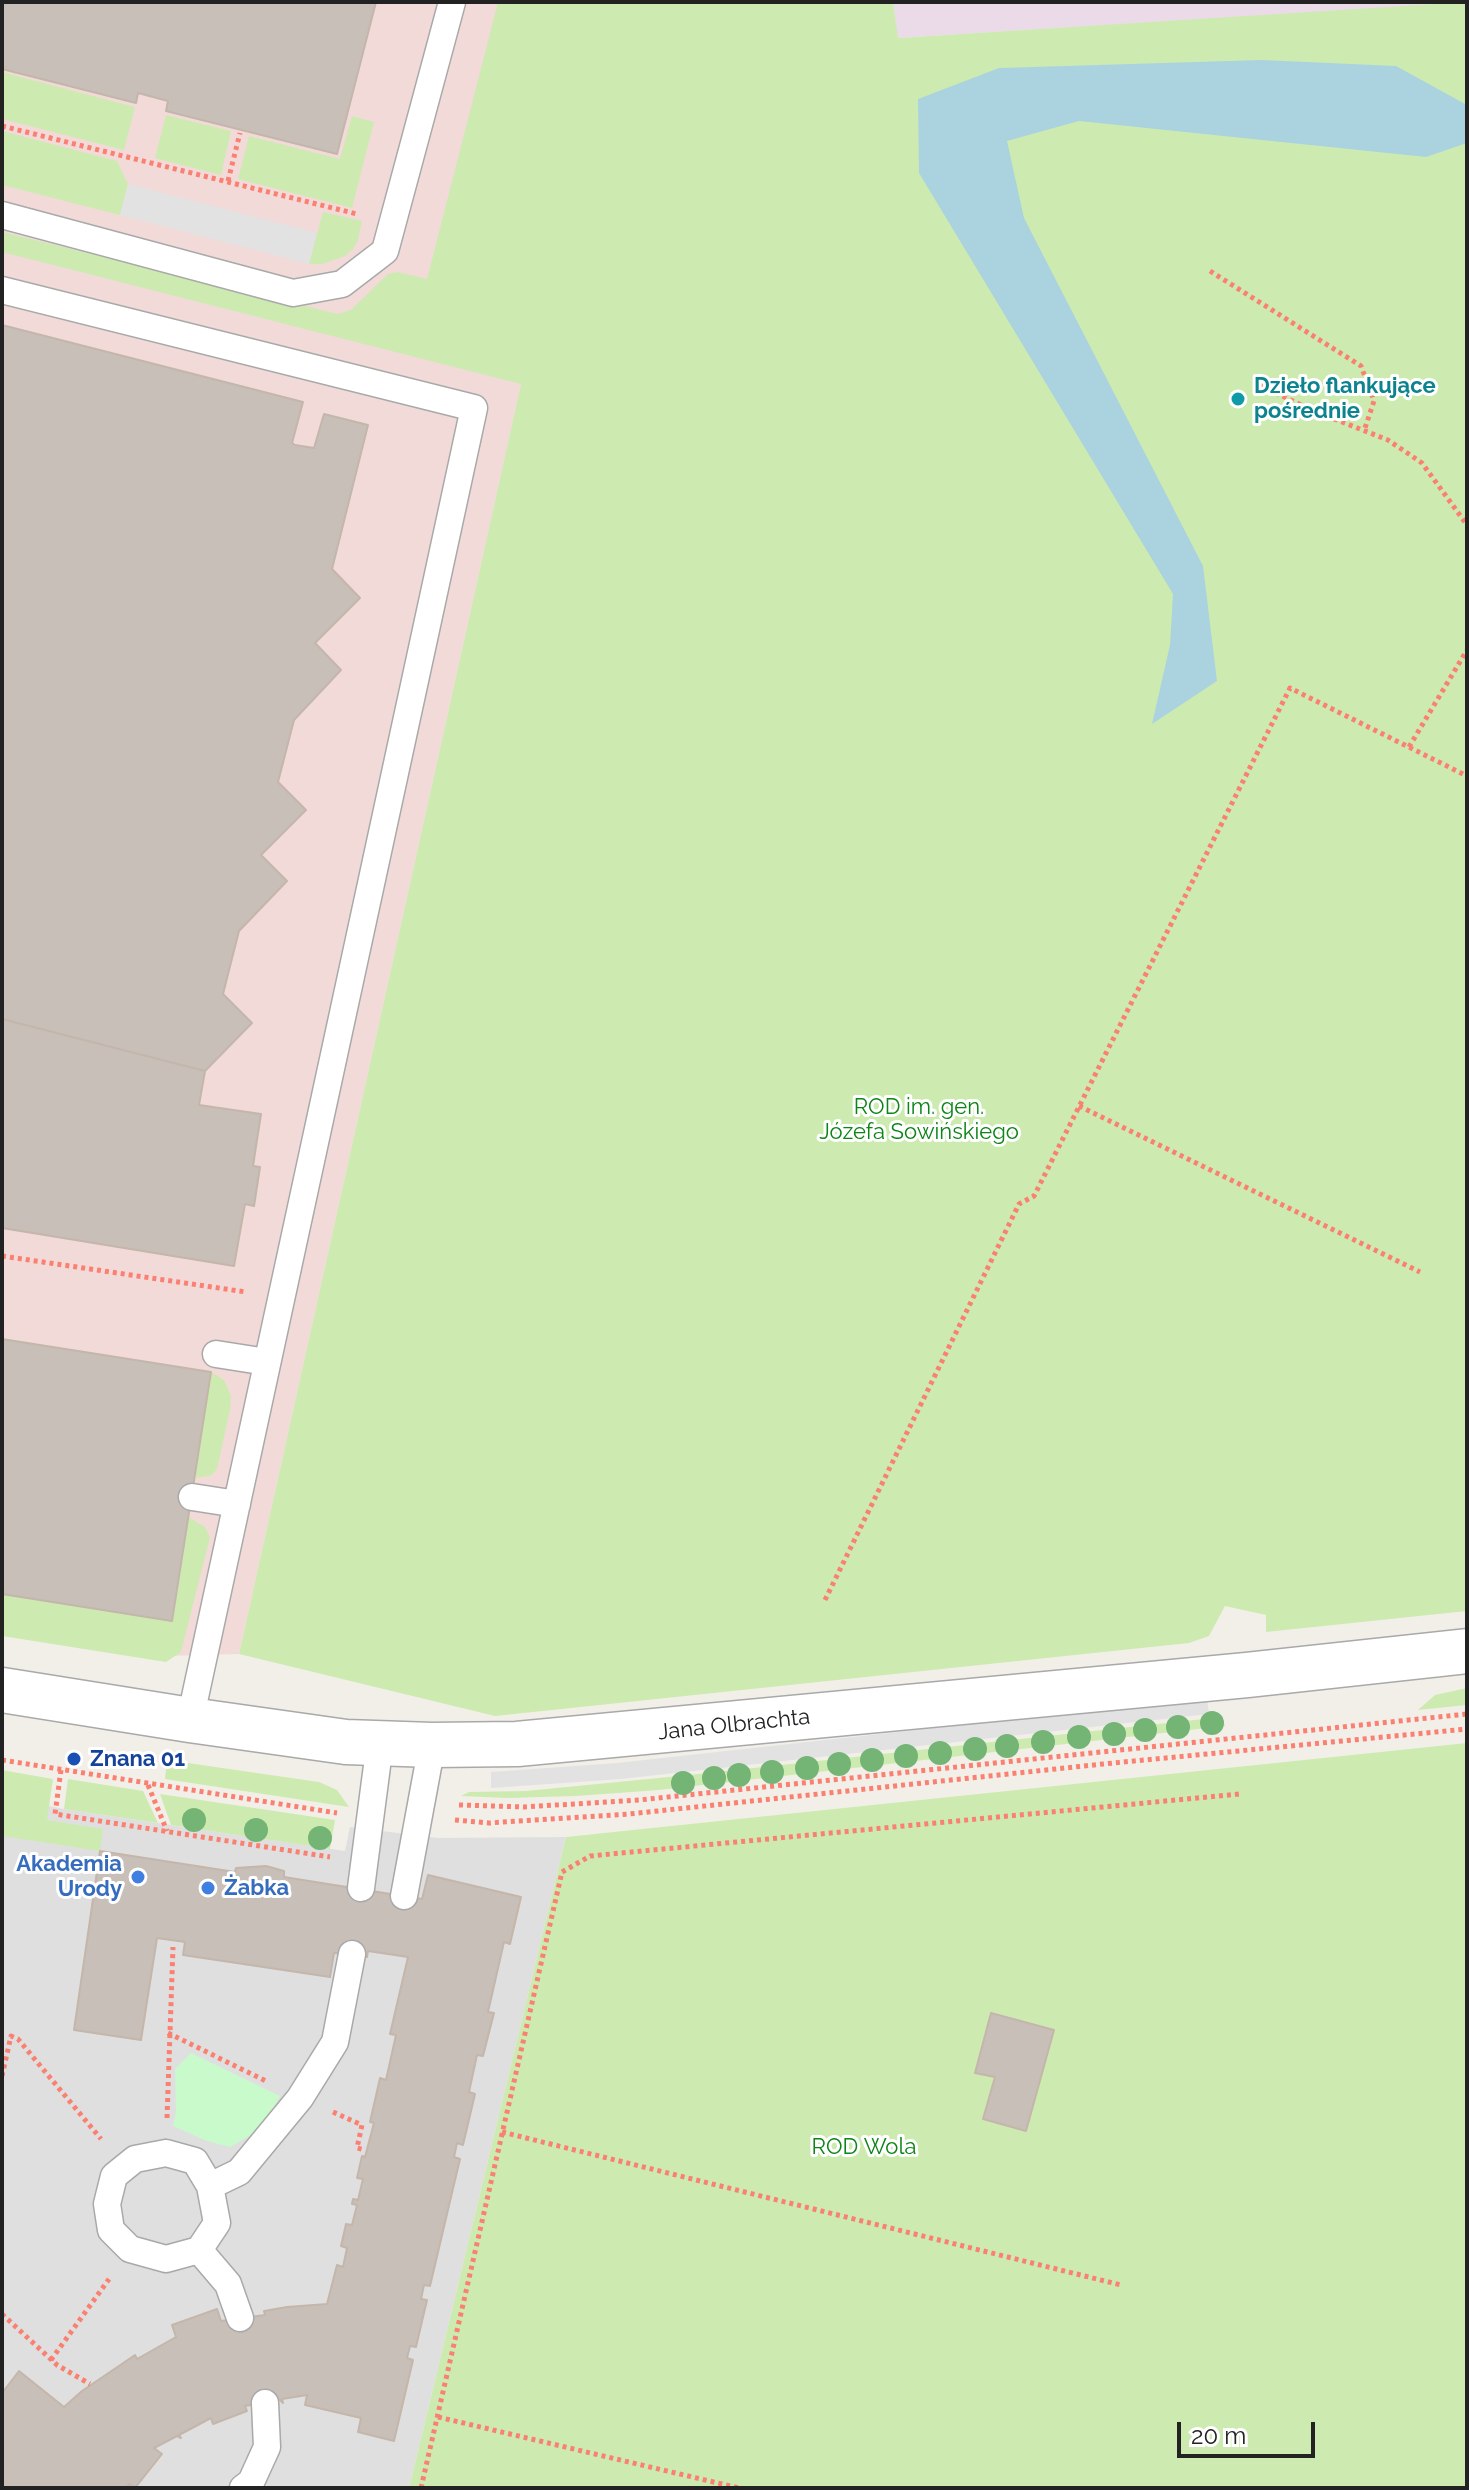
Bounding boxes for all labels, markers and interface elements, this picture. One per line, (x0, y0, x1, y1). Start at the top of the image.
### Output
place label: Dzieło flankujące pośrednie (1254, 373, 1436, 424)
marker: Dzieło flankujące pośrednie (1229, 390, 1247, 408)
park label: ROD im. gen. Józefa Sowińskiego (819, 1094, 1019, 1146)
street label: Jana Olbrachta (657, 1704, 811, 1746)
place label: Znana 01 (90, 1746, 185, 1772)
marker: Znana 01 (65, 1750, 83, 1768)
place label: Akademia Urody (16, 1851, 122, 1902)
marker: Akademia Urody (129, 1868, 147, 1886)
place label: Żabka (224, 1875, 289, 1901)
marker: Żabka (199, 1879, 217, 1897)
park label: ROD Wola (812, 2134, 916, 2160)
scale bar (1181, 2406, 1319, 2456)
text: 20 m (1191, 2421, 1246, 2450)

